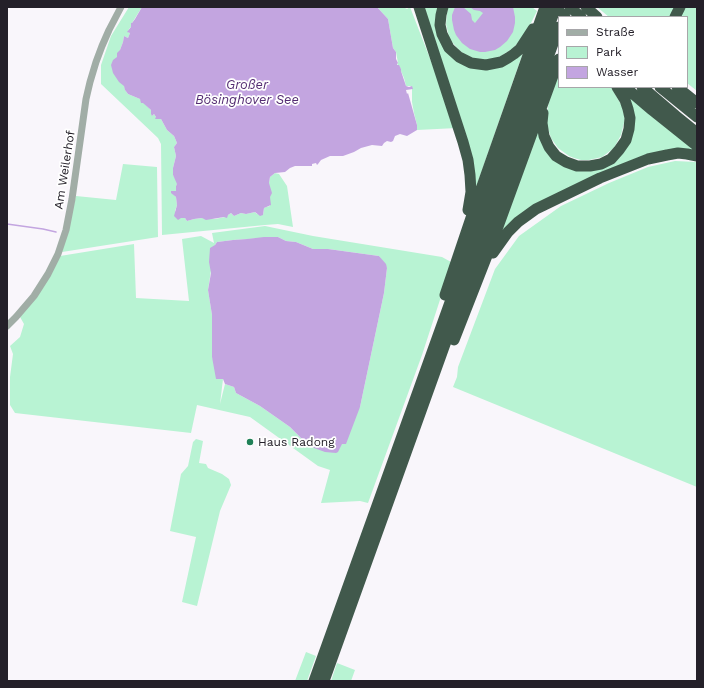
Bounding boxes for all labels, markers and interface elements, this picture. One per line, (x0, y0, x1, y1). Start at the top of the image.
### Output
legend (558, 16, 688, 88)
text: Straße (596, 25, 635, 39)
text: Park (596, 45, 622, 59)
text: Wasser (596, 65, 638, 79)
water label: Großer Bösinghover See (195, 77, 299, 108)
street label: Am Weilerhof (52, 130, 78, 210)
place label: Haus Radong (258, 435, 335, 449)
marker: Haus Radong (245, 437, 255, 447)

